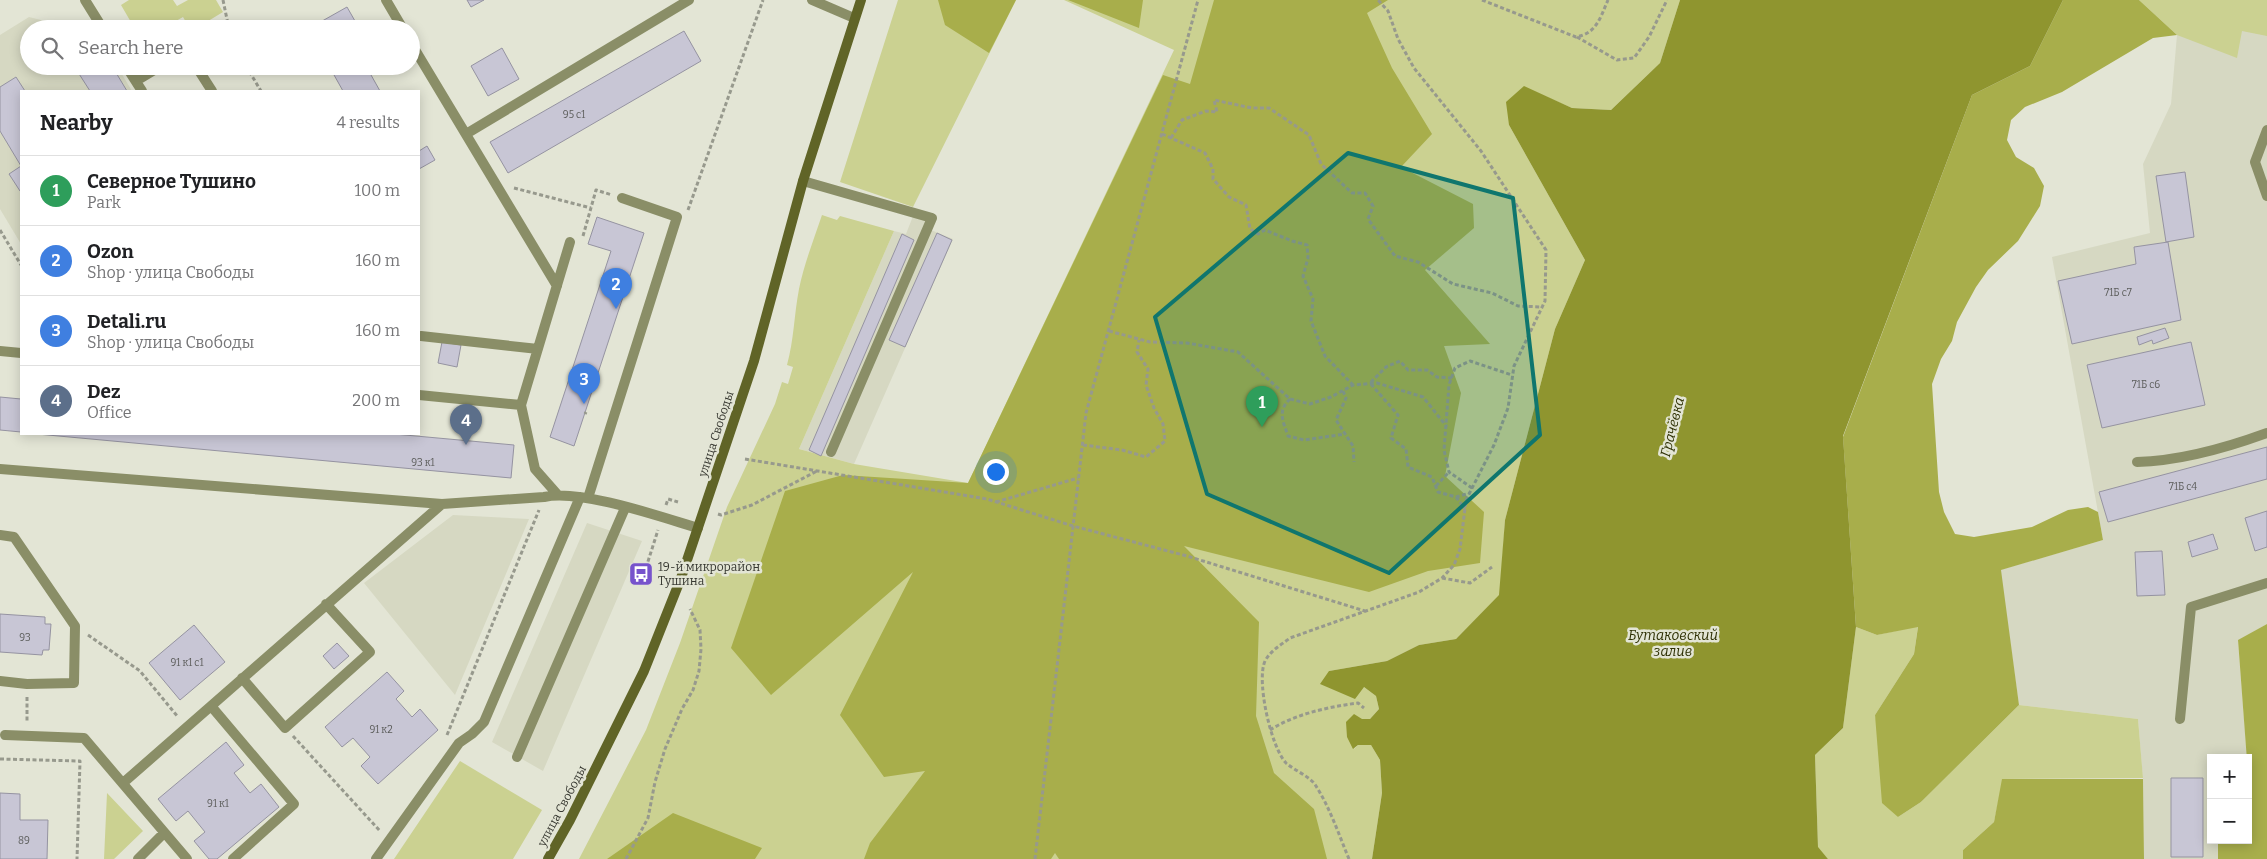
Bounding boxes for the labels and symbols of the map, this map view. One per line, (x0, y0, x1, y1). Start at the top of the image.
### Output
house number: 95 с1 (563, 109, 585, 121)
pin: 2 (600, 268, 632, 309)
house number: 71Б с7 (2104, 287, 2132, 299)
pin: 3 (568, 363, 600, 404)
house number: 71Б с6 (2132, 379, 2160, 391)
pin: 1 (1246, 386, 1278, 427)
street label: улица Свободы (695, 389, 737, 480)
water label: Грачёвка (1657, 395, 1688, 459)
pin: 4 (450, 404, 482, 445)
house number: 93 к1 (411, 457, 435, 469)
your location (983, 459, 1009, 485)
house number: 71Б с4 (2169, 481, 2197, 493)
place label: 19-й микрорайон Тушина (658, 560, 760, 588)
bus stop icon: 19-й микрорайон Тушина (628, 561, 654, 587)
water label: Бутаковский залив (1628, 627, 1718, 660)
house number: 93 (19, 632, 31, 644)
house number: 91 к1 с1 (170, 657, 204, 669)
house number: 91 к2 (369, 724, 393, 736)
street label: улица Свободы (534, 763, 589, 850)
house number: 91 к1 (207, 798, 229, 810)
house number: 89 (18, 835, 30, 847)

